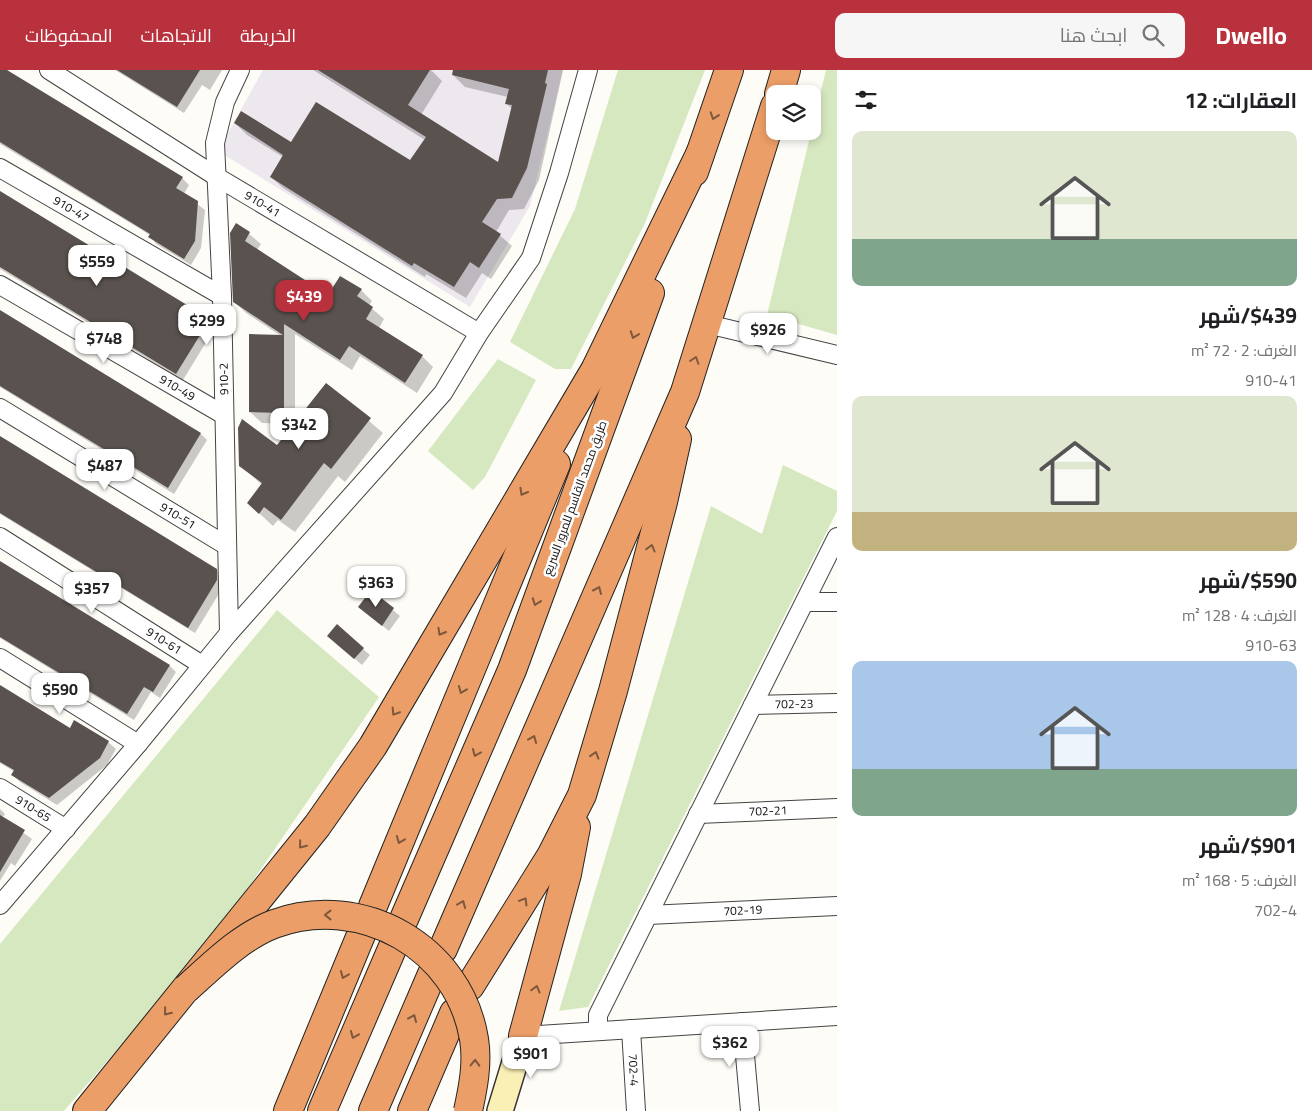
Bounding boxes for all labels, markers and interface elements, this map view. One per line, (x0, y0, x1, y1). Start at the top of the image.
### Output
search box (835, 13, 1185, 58)
text: Dwello (1215, 13, 1287, 58)
text: ابحث هنا (1060, 17, 1127, 53)
text: المحفوظات (25, 19, 113, 52)
text: الاتجاهات (141, 19, 212, 52)
text: الخريطة (240, 19, 296, 52)
icon: search (1139, 21, 1167, 49)
text: العقارات: 12 (1185, 81, 1297, 120)
map controls (766, 85, 821, 140)
button: layers (766, 85, 821, 140)
icon: filters (852, 86, 880, 114)
one-way arrow (709, 111, 719, 120)
icon: home (1030, 163, 1120, 253)
street label: 910-41 (240, 184, 285, 223)
street label: 910-47 (49, 189, 94, 228)
pin: $559 (67, 244, 127, 287)
text: $559 (79, 246, 115, 276)
pin: $439 (274, 280, 334, 322)
text: $439 (286, 281, 322, 311)
text: $439/شهر (1199, 296, 1297, 335)
pin: $299 (177, 304, 237, 346)
text: $299 (189, 305, 225, 335)
pin: $926 (738, 312, 798, 355)
text: $926 (750, 314, 786, 344)
pin: $748 (74, 322, 134, 364)
text: $748 (86, 323, 122, 353)
one-way arrow (630, 330, 640, 338)
text: الغرف: 2 · 72 m² (1191, 335, 1297, 365)
one-way arrow (690, 356, 700, 364)
street label: 910-2 (212, 363, 235, 395)
text: 910-41 (1245, 365, 1297, 395)
street label: 910-49 (155, 368, 200, 407)
pin: $342 (269, 408, 329, 450)
text: $342 (281, 409, 317, 439)
street label: طريق محمد القاسم للمرور السريع (536, 417, 613, 579)
icon: home (1030, 428, 1120, 518)
pin: $487 (75, 448, 135, 491)
text: $487 (87, 450, 123, 480)
one-way arrow (520, 486, 530, 495)
street label: 910-51 (155, 496, 201, 536)
one-way arrow (645, 543, 656, 552)
text: $590/شهر (1199, 561, 1297, 600)
pin: $363 (346, 566, 406, 608)
text: $363 (358, 567, 394, 597)
pin: $357 (62, 572, 122, 614)
text: $357 (74, 573, 110, 603)
one-way arrow (592, 586, 603, 595)
one-way arrow (532, 598, 542, 606)
text: الغرف: 4 · 128 m² (1182, 600, 1297, 630)
street label: 910-61 (142, 620, 187, 661)
one-way arrow (437, 626, 447, 635)
text: 910-63 (1245, 630, 1297, 660)
pin: $590 (30, 672, 90, 715)
text: $590 (42, 674, 78, 704)
one-way arrow (458, 685, 469, 694)
street label: 702-23 (774, 692, 814, 715)
icon: home (1030, 693, 1120, 783)
one-way arrow (391, 706, 401, 715)
one-way arrow (527, 735, 538, 744)
one-way arrow (471, 748, 482, 757)
one-way arrow (589, 751, 599, 760)
street label: 910-65 (11, 788, 56, 828)
street label: 702-21 (748, 798, 788, 823)
text: $901/شهر (1199, 826, 1297, 865)
one-way arrow (396, 835, 407, 844)
one-way arrow (300, 839, 308, 848)
text: الغرف: 5 · 168 m² (1182, 865, 1297, 895)
text: 702-4 (1254, 895, 1297, 925)
one-way arrow (518, 897, 528, 906)
street label: 702-19 (723, 898, 763, 922)
one-way arrow (456, 900, 467, 909)
one-way arrow (323, 910, 331, 920)
one-way arrow (340, 970, 351, 979)
one-way arrow (530, 985, 540, 994)
one-way arrow (164, 1007, 173, 1016)
one-way arrow (407, 1014, 418, 1023)
pin: $362 (700, 1026, 760, 1068)
text: $362 (712, 1027, 748, 1057)
one-way arrow (350, 1030, 361, 1039)
pin: $901 (501, 1036, 561, 1079)
text: $901 (513, 1038, 549, 1068)
street label: 702-4 (622, 1053, 646, 1087)
one-way arrow (470, 1059, 480, 1066)

